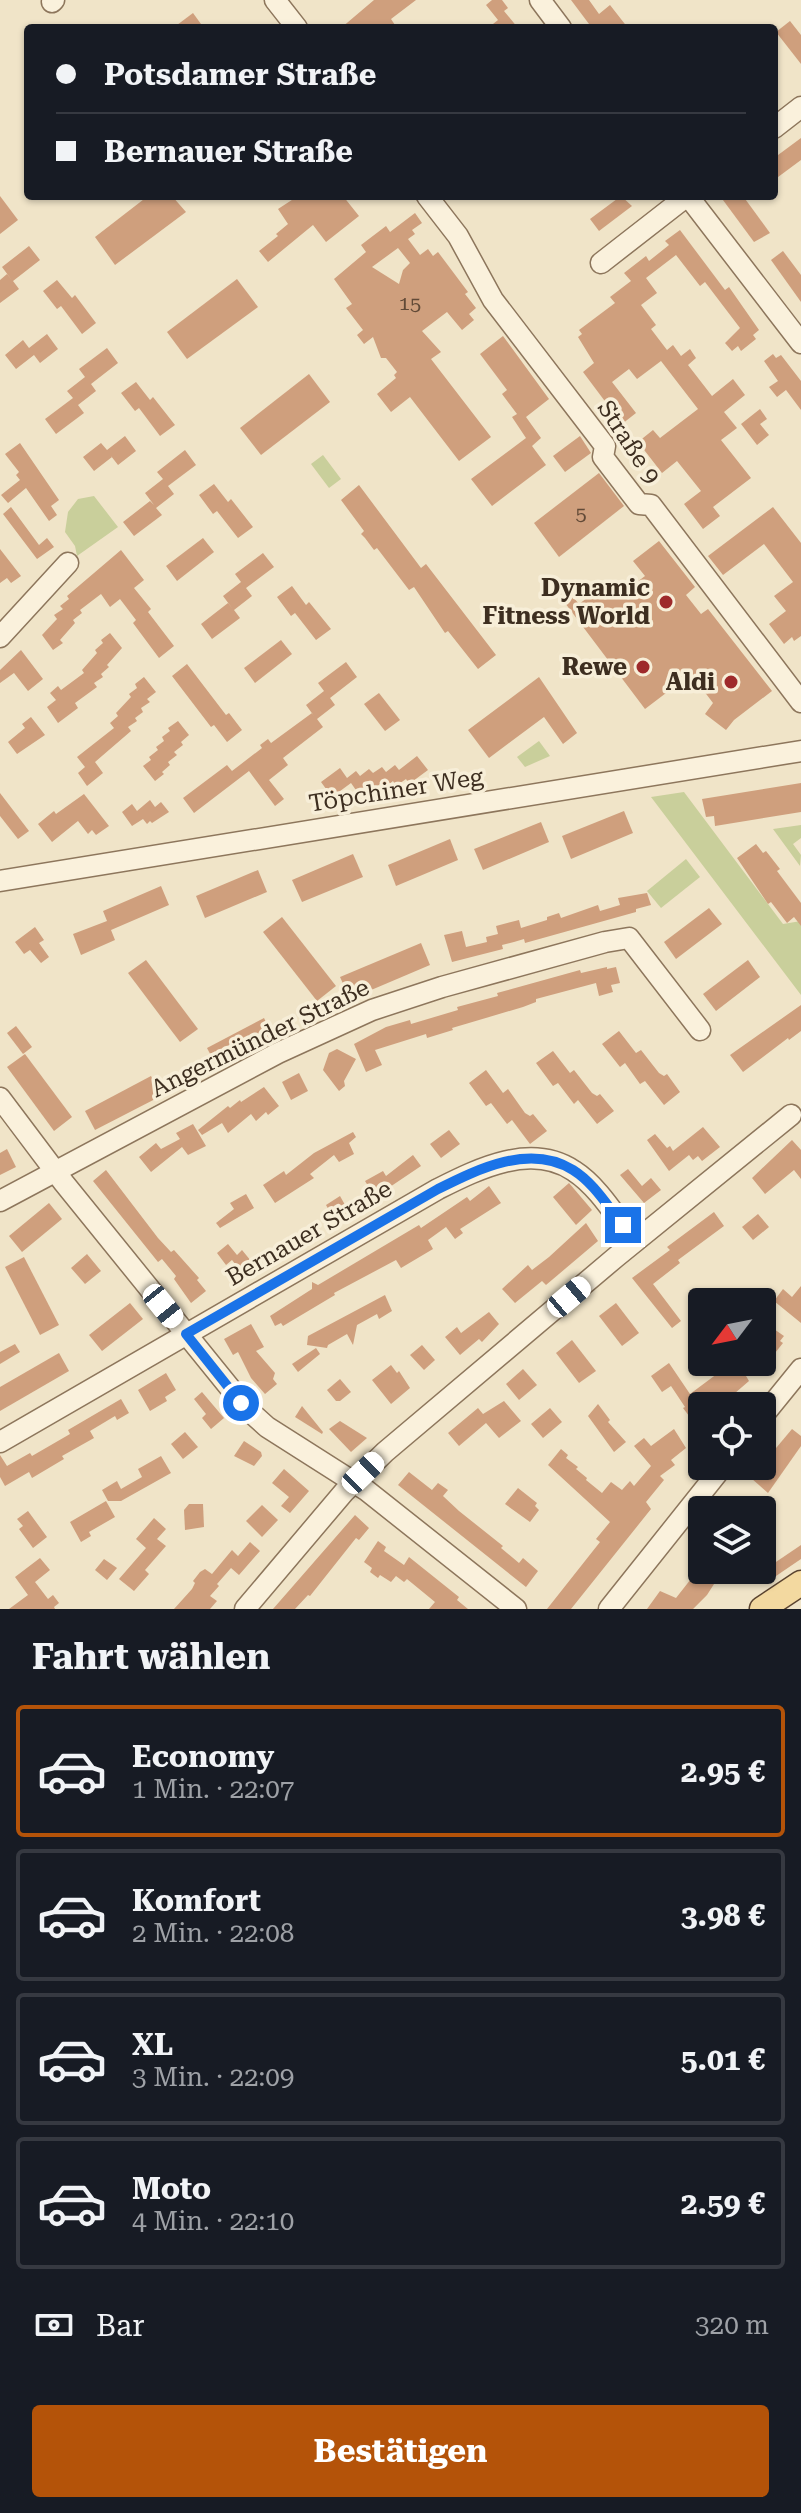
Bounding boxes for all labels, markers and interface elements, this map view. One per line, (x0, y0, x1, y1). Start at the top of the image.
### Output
text: Potsdamer Straße (104, 57, 376, 92)
text: Bernauer Straße (104, 134, 353, 169)
house number: 15 (399, 291, 421, 315)
street label: Straße 9 (592, 395, 666, 489)
house number: 5 (575, 501, 587, 525)
place label: Dynamic Fitness World (483, 574, 650, 630)
marker: Dynamic Fitness World (657, 593, 675, 611)
place label: Rewe (562, 653, 627, 681)
marker: Rewe (634, 658, 652, 676)
place label: Aldi (666, 668, 715, 696)
marker: Aldi (722, 673, 740, 691)
street label: Töpchiner Weg (307, 762, 486, 818)
street label: Angermünder Straße (146, 973, 374, 1103)
street label: Bernauer Straße (221, 1174, 397, 1292)
route end (605, 1207, 641, 1243)
car (543, 1272, 595, 1322)
car (139, 1280, 187, 1332)
north arrow (688, 1288, 776, 1376)
map controls (688, 1288, 776, 1584)
route start (223, 1385, 259, 1421)
button: locate (688, 1392, 776, 1480)
car (337, 1448, 389, 1498)
button: layers (688, 1496, 776, 1584)
text: Fahrt wählen (32, 1636, 270, 1678)
icon: car (36, 1735, 108, 1807)
text: Economy (132, 1739, 274, 1774)
text: 2.95 € (681, 1754, 765, 1789)
text: 1 Min. · 22:07 (132, 1774, 294, 1804)
icon: car (36, 1879, 108, 1951)
text: Komfort (132, 1883, 261, 1918)
text: 3.98 € (681, 1898, 765, 1933)
text: 2 Min. · 22:08 (132, 1918, 294, 1948)
icon: car (36, 2023, 108, 2095)
text: XL (132, 2027, 173, 2062)
text: 5.01 € (681, 2042, 765, 2077)
text: 3 Min. · 22:09 (132, 2062, 294, 2092)
icon: car (36, 2167, 108, 2239)
text: Moto (132, 2171, 211, 2206)
text: 2.59 € (681, 2186, 765, 2221)
text: 4 Min. · 22:10 (132, 2206, 294, 2236)
icon: cash (32, 2303, 76, 2347)
text: Bar (96, 2308, 145, 2343)
text: 320 m (695, 2310, 769, 2340)
button: Bestätigen (32, 2405, 769, 2497)

